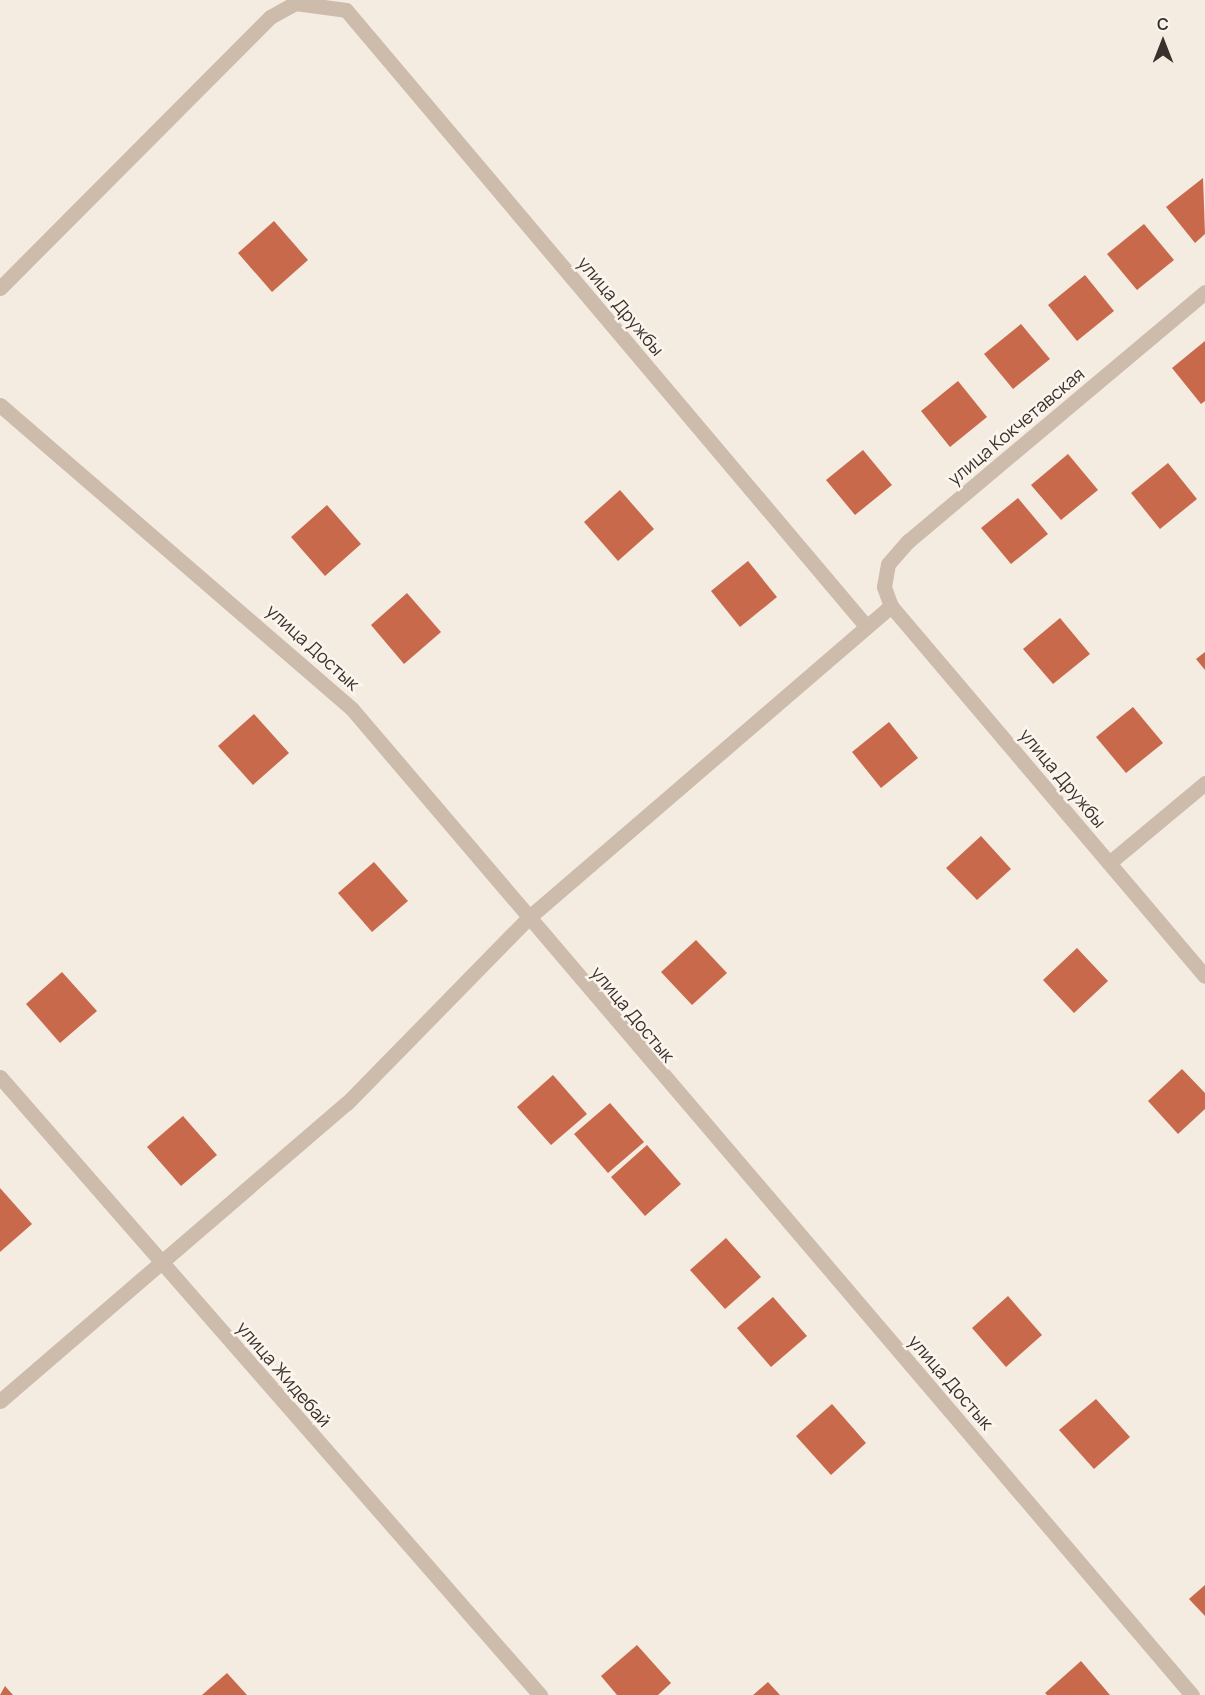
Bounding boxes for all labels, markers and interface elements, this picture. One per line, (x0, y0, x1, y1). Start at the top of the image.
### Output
north arrow (1133, 12, 1193, 72)
text: С (1157, 13, 1169, 35)
street label: улица Дружбы (573, 252, 669, 360)
street label: улица Кокчетавская (943, 363, 1089, 489)
street label: улица Достык (262, 599, 364, 695)
street label: улица Дружбы (1015, 724, 1111, 832)
street label: улица Достык (587, 962, 679, 1066)
street label: улица Жидебай (232, 1317, 336, 1431)
street label: улица Достык (904, 1330, 998, 1434)

